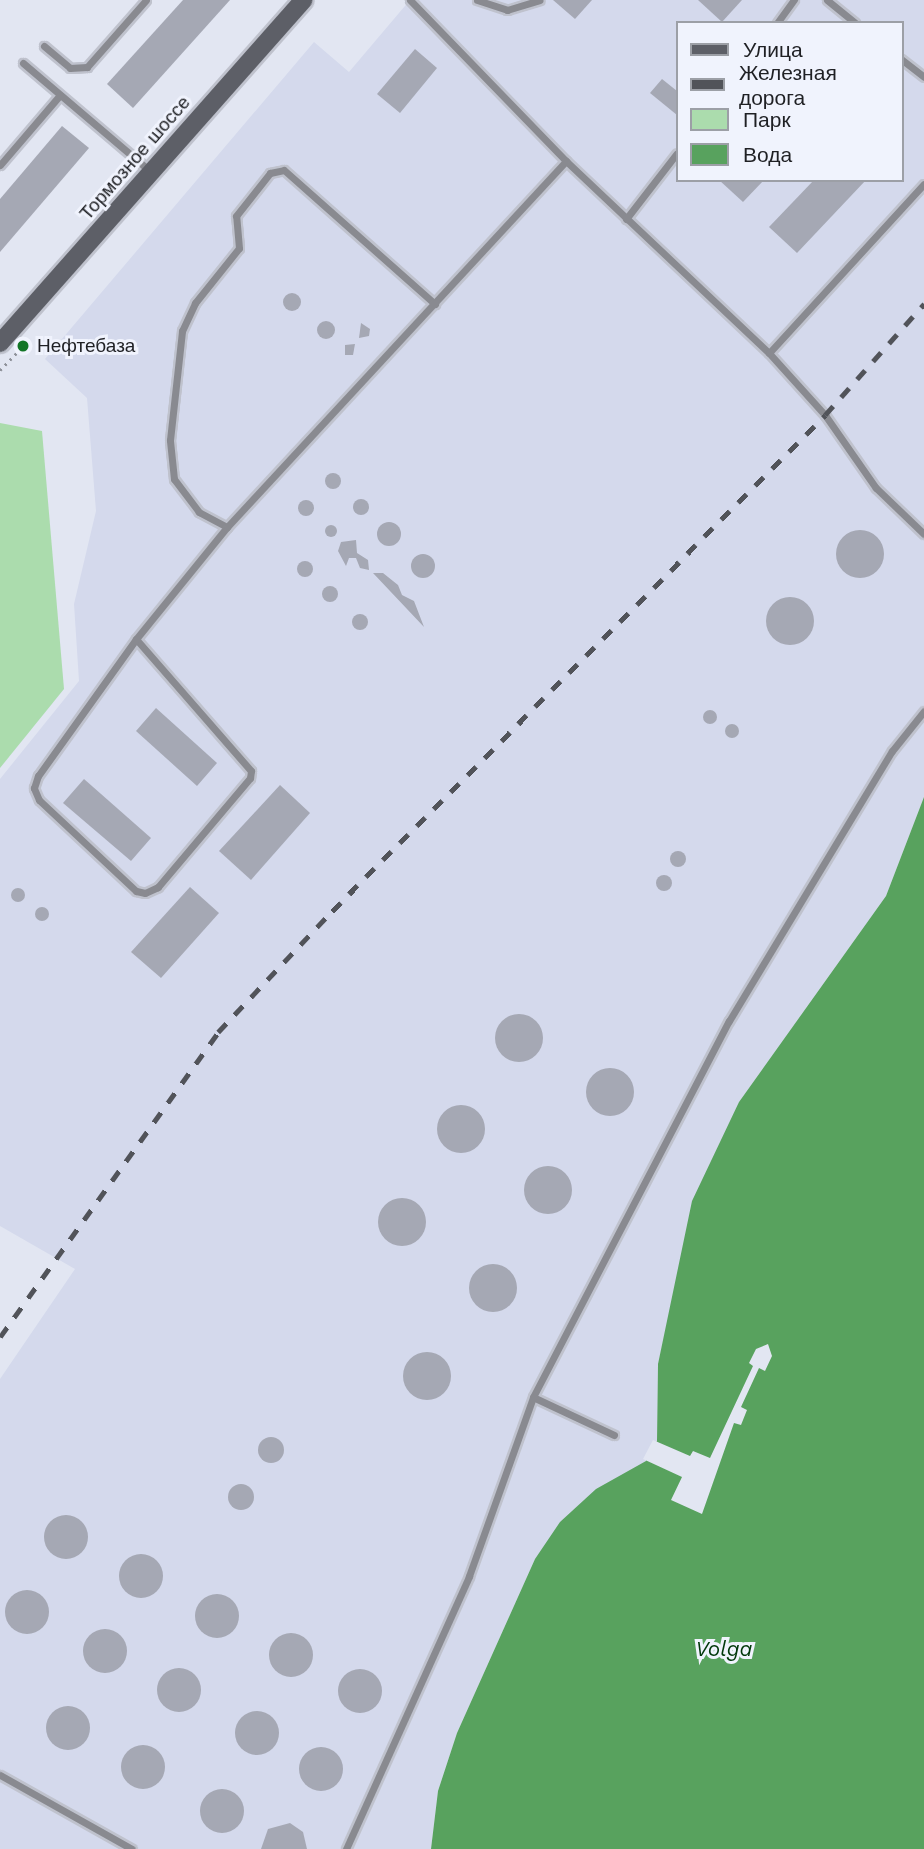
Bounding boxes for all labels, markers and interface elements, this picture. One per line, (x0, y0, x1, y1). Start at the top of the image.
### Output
legend (676, 21, 903, 182)
text: Улица (743, 37, 803, 62)
text: Железная дорога (739, 60, 837, 110)
street label: Тормозное шоссе (75, 91, 195, 225)
text: Парк (743, 107, 791, 132)
text: Вода (743, 142, 792, 167)
place label: Нефтебаза (37, 335, 135, 357)
marker: Нефтебаза (15, 338, 31, 354)
water label: Volga (696, 1636, 752, 1662)

